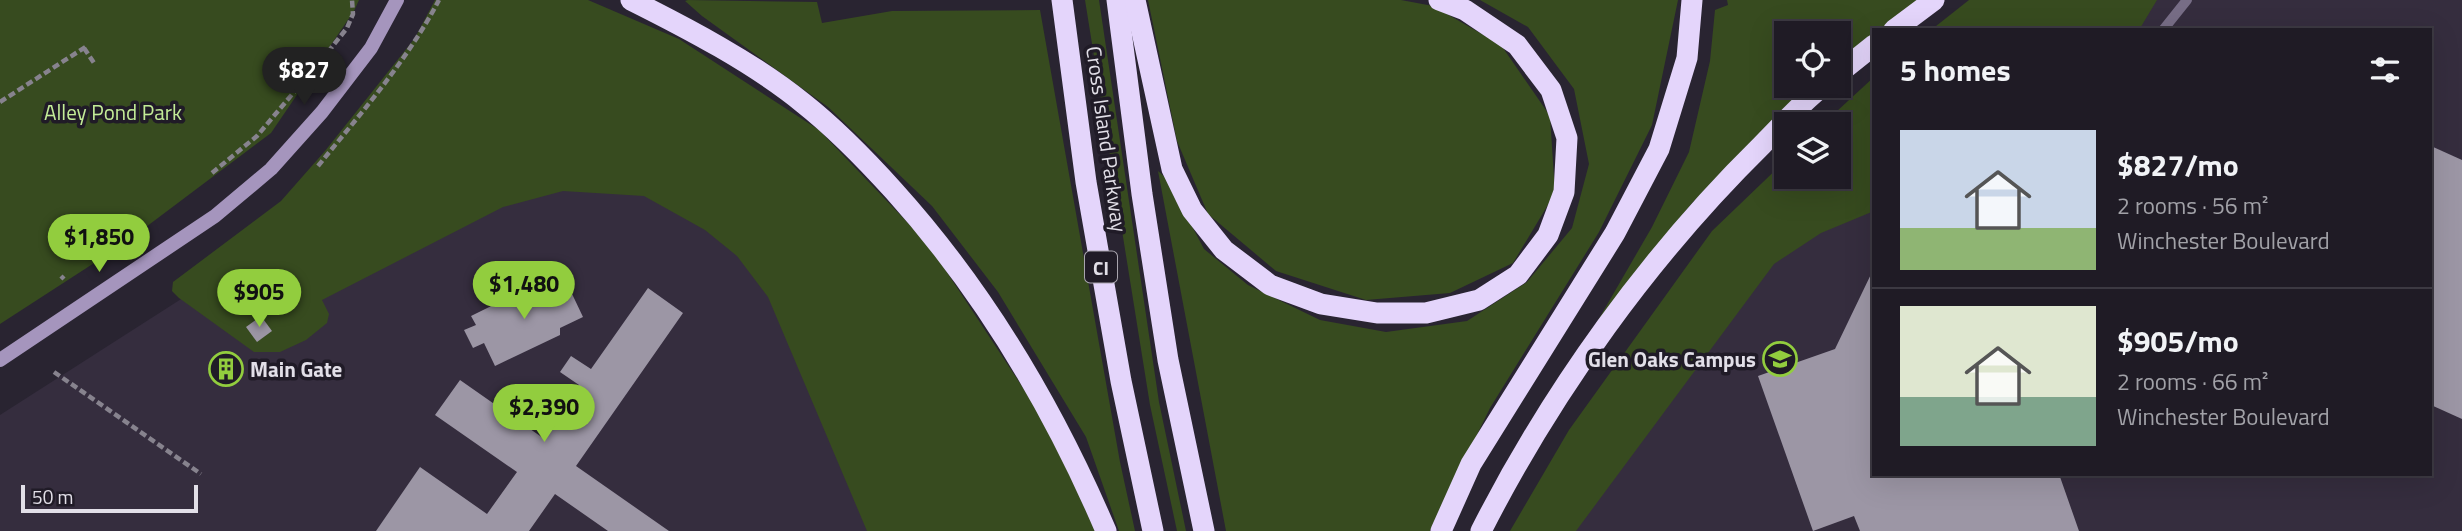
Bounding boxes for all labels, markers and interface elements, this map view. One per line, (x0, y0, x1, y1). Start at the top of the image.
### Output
map controls (1774, 21, 1851, 189)
button: locate (1774, 21, 1851, 98)
street label: Cross Island Parkway (1078, 44, 1136, 234)
text: 5 homes (1900, 47, 2011, 93)
pin: $827 (263, 48, 345, 107)
icon: filters (2366, 51, 2404, 89)
text: $827 (278, 52, 330, 87)
park label: Alley Pond Park (44, 96, 182, 128)
button: layers (1774, 112, 1851, 189)
text: $827/mo (2117, 142, 2239, 188)
icon: home (1956, 158, 2040, 242)
text: 2 rooms · 56 m² (2117, 188, 2268, 223)
pin: $1,850 (42, 215, 156, 274)
text: $1,850 (64, 219, 134, 254)
text: Winchester Boulevard (2117, 223, 2330, 258)
road number: CI (1085, 252, 1117, 282)
pin: $1,480 (467, 262, 581, 321)
text: $1,480 (489, 266, 559, 301)
pin: $905 (218, 270, 300, 329)
text: $905 (233, 274, 285, 309)
text: $905/mo (2117, 318, 2239, 364)
icon: home (1956, 334, 2040, 418)
school or university icon: Glen Oaks Campus (1761, 340, 1799, 378)
place label: Glen Oaks Campus (1588, 343, 1756, 375)
building icon: Main Gate (207, 350, 245, 388)
place label: Main Gate (250, 353, 342, 385)
text: 2 rooms · 66 m² (2117, 364, 2268, 399)
pin: $2,390 (487, 384, 601, 444)
text: $2,390 (509, 389, 579, 424)
text: Winchester Boulevard (2117, 399, 2330, 434)
scale bar (21, 482, 198, 514)
text: 50 m (32, 482, 73, 511)

